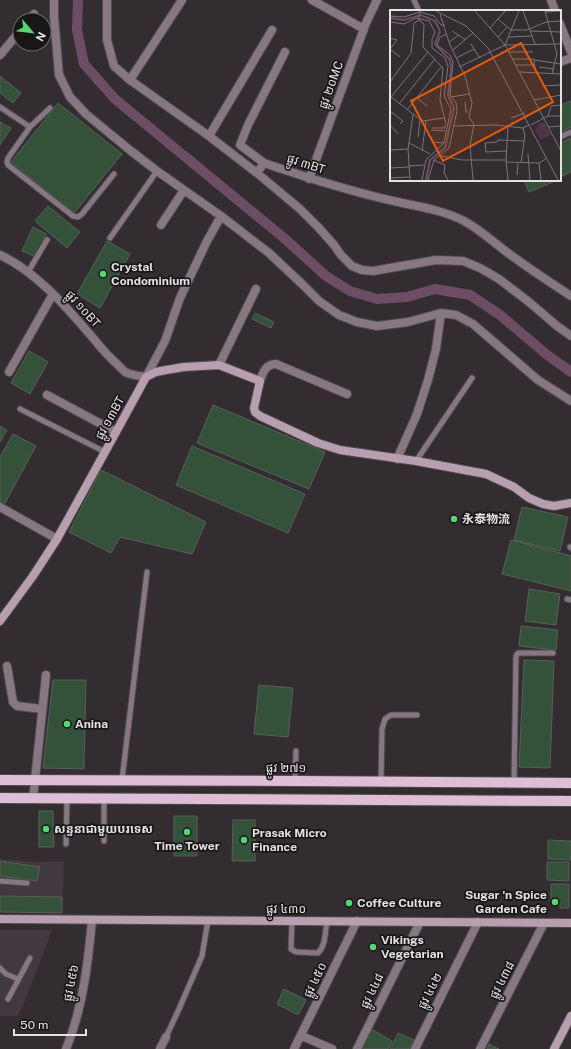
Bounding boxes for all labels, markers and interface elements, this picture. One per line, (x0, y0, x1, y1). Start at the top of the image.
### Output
inset map (390, 10, 561, 181)
north arrow (12, 12, 52, 52)
text: N (34, 30, 48, 43)
street label: ផ្លូវ ២០MC (316, 59, 349, 112)
street label: ផ្លូវ ៣BT (284, 151, 327, 180)
place label: Crystal Condominium (111, 260, 190, 288)
marker: Crystal Condominium (98, 269, 108, 279)
street label: ផ្លូវ ១០BT (60, 288, 103, 333)
street label: ផ្លូវ ១៣BT (92, 394, 131, 444)
place label: 永泰物流 (462, 512, 510, 526)
marker: 永泰物流 (449, 514, 459, 524)
place label: Anina (75, 717, 108, 731)
marker: Anina (62, 719, 72, 729)
street label: ផ្លូវ ២៧១ (266, 761, 306, 779)
place label: សន្ទនាជាមួយបរទេស (54, 822, 153, 836)
marker: សន្ទនាជាមួយបរទេស (41, 824, 51, 834)
place label: Prasak Micro Finance (252, 826, 327, 854)
marker: Time Tower (182, 827, 192, 837)
marker: Prasak Micro Finance (239, 835, 249, 845)
place label: Time Tower (154, 839, 220, 853)
place label: Sugar 'n Spice Garden Cafe (465, 888, 547, 916)
place label: Coffee Culture (357, 896, 442, 910)
marker: Sugar 'n Spice Garden Cafe (550, 897, 560, 907)
marker: Coffee Culture (344, 898, 354, 908)
street label: ផ្លូវ ៤៣០ (266, 902, 306, 920)
place label: Vikings Vegetarian (381, 933, 444, 961)
marker: Vikings Vegetarian (368, 942, 378, 952)
street label: ផ្លូវ ៤៣៨ (487, 959, 520, 1003)
street label: ផ្លូវ ៤៥០ (301, 960, 333, 1001)
street label: ផ្លូវ ៤៥៦ (61, 963, 85, 1003)
street label: ផ្លូវ ៤៤៨ (358, 971, 390, 1012)
street label: ផ្លូវ ៤៤២ (415, 971, 448, 1013)
scale bar (14, 1011, 86, 1037)
text: 50 m (20, 1018, 48, 1032)

